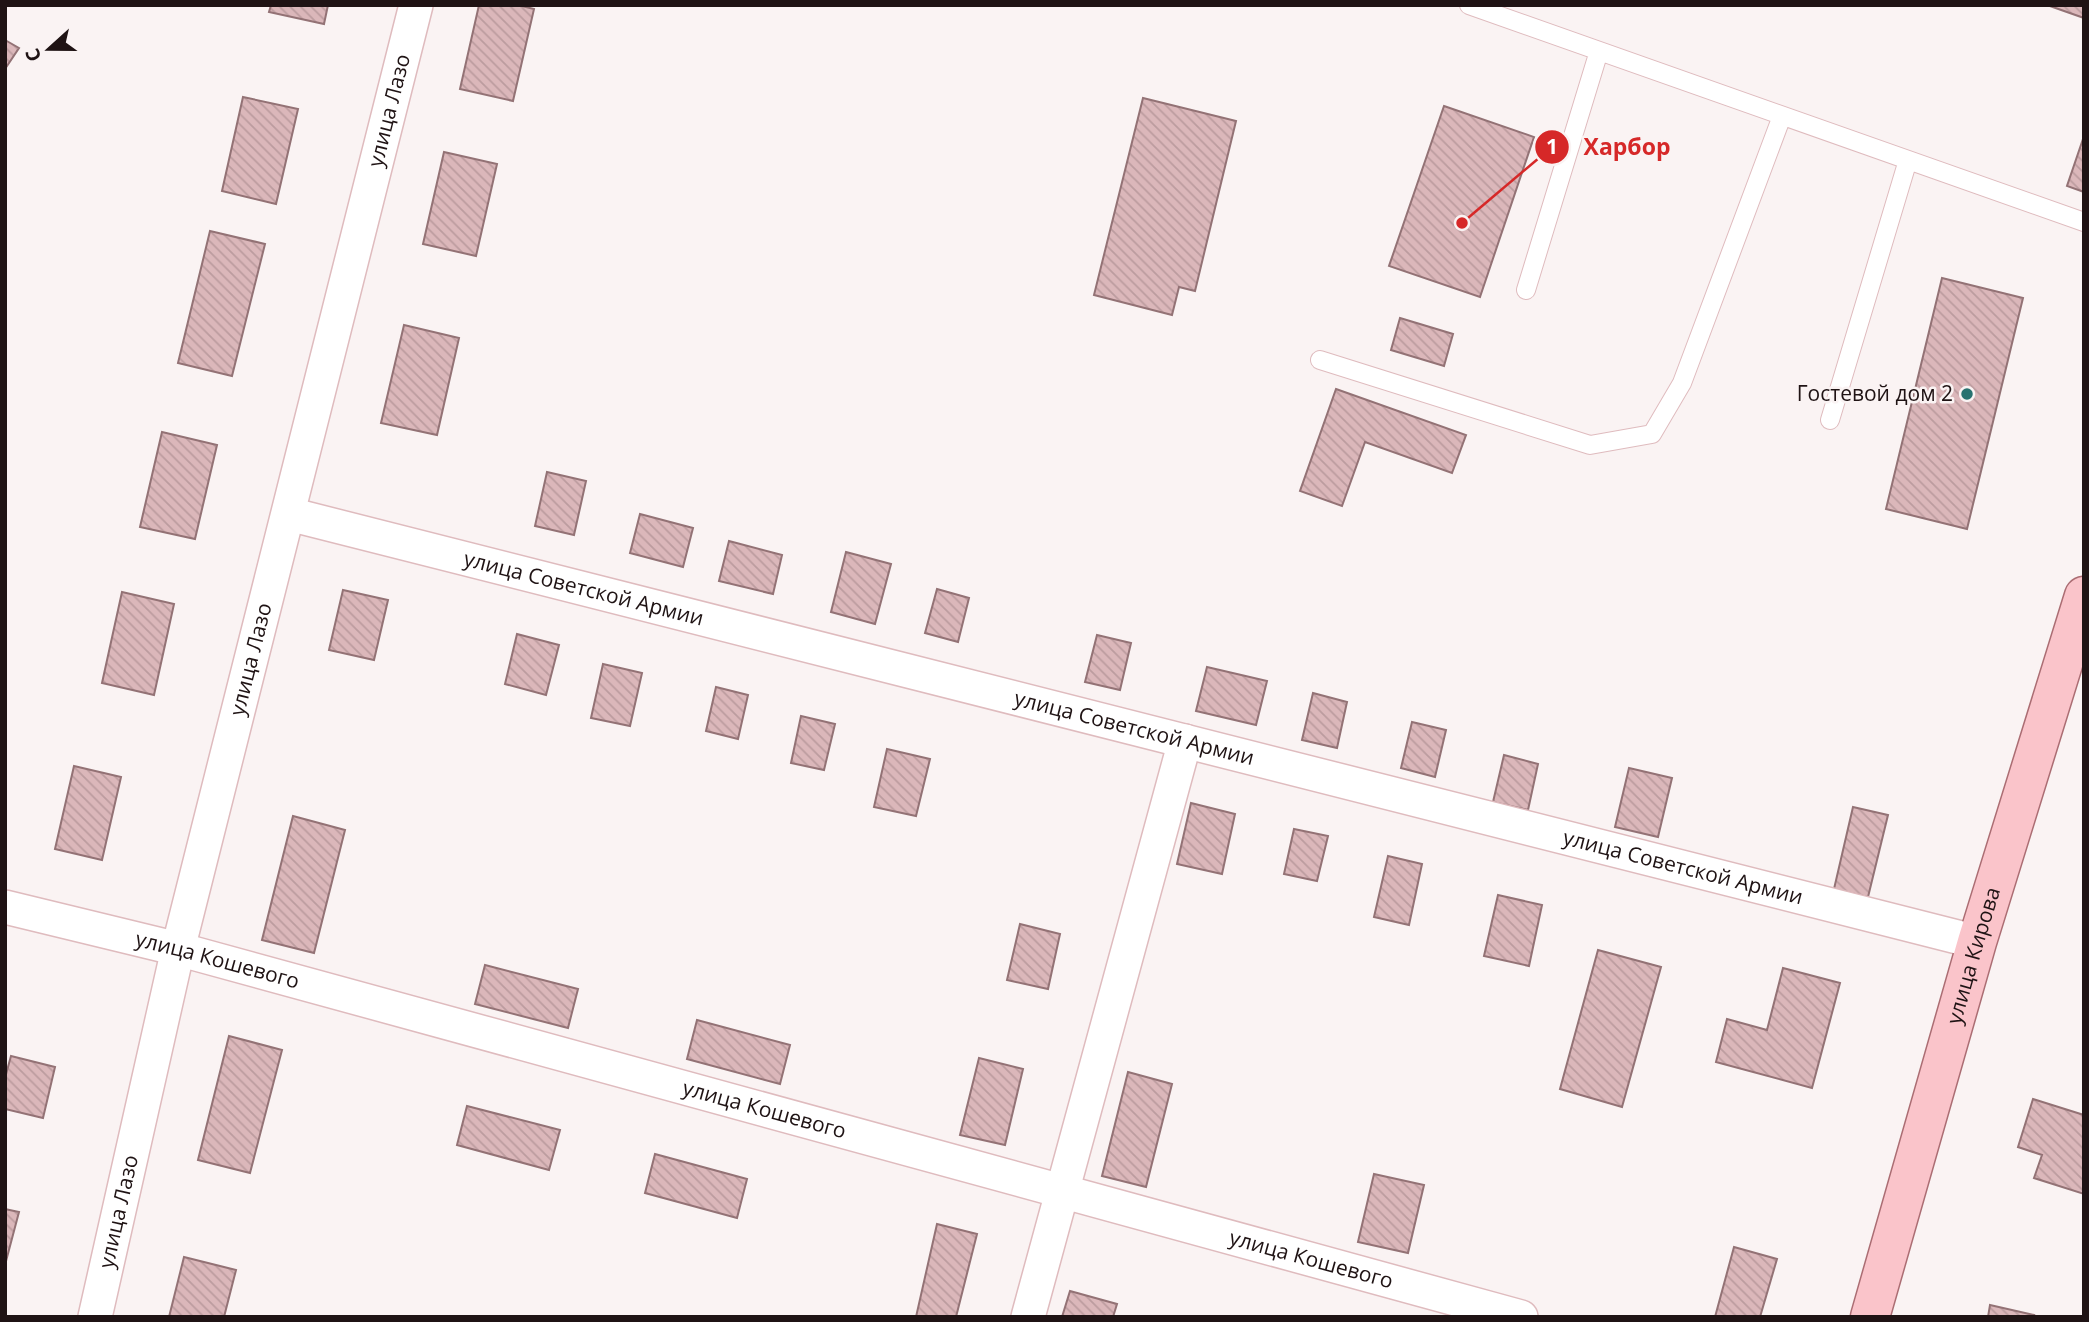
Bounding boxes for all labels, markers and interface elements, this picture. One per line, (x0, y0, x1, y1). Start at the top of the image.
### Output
north arrow (14, 14, 84, 84)
text: С (19, 45, 47, 65)
street label: улица Лазо (361, 51, 416, 170)
callout: Харбор (1535, 125, 1685, 169)
text: Харбор (1584, 130, 1670, 162)
text: 1 (1546, 132, 1558, 160)
place label: Гостевой дом 2 (1797, 379, 1953, 407)
marker: Гостевой дом 2 (1959, 386, 1975, 402)
street label: улица Советской Армии (461, 544, 707, 632)
street label: улица Лазо (222, 600, 278, 718)
street label: улица Советской Армии (1012, 683, 1257, 771)
street label: улица Советской Армии (1560, 823, 1806, 910)
street label: улица Кирова (1939, 883, 2006, 1027)
street label: улица Кошевого (133, 924, 303, 995)
street label: улица Кошевого (680, 1073, 850, 1144)
street label: улица Лазо (91, 1152, 144, 1271)
street label: улица Кошевого (1226, 1223, 1396, 1294)

